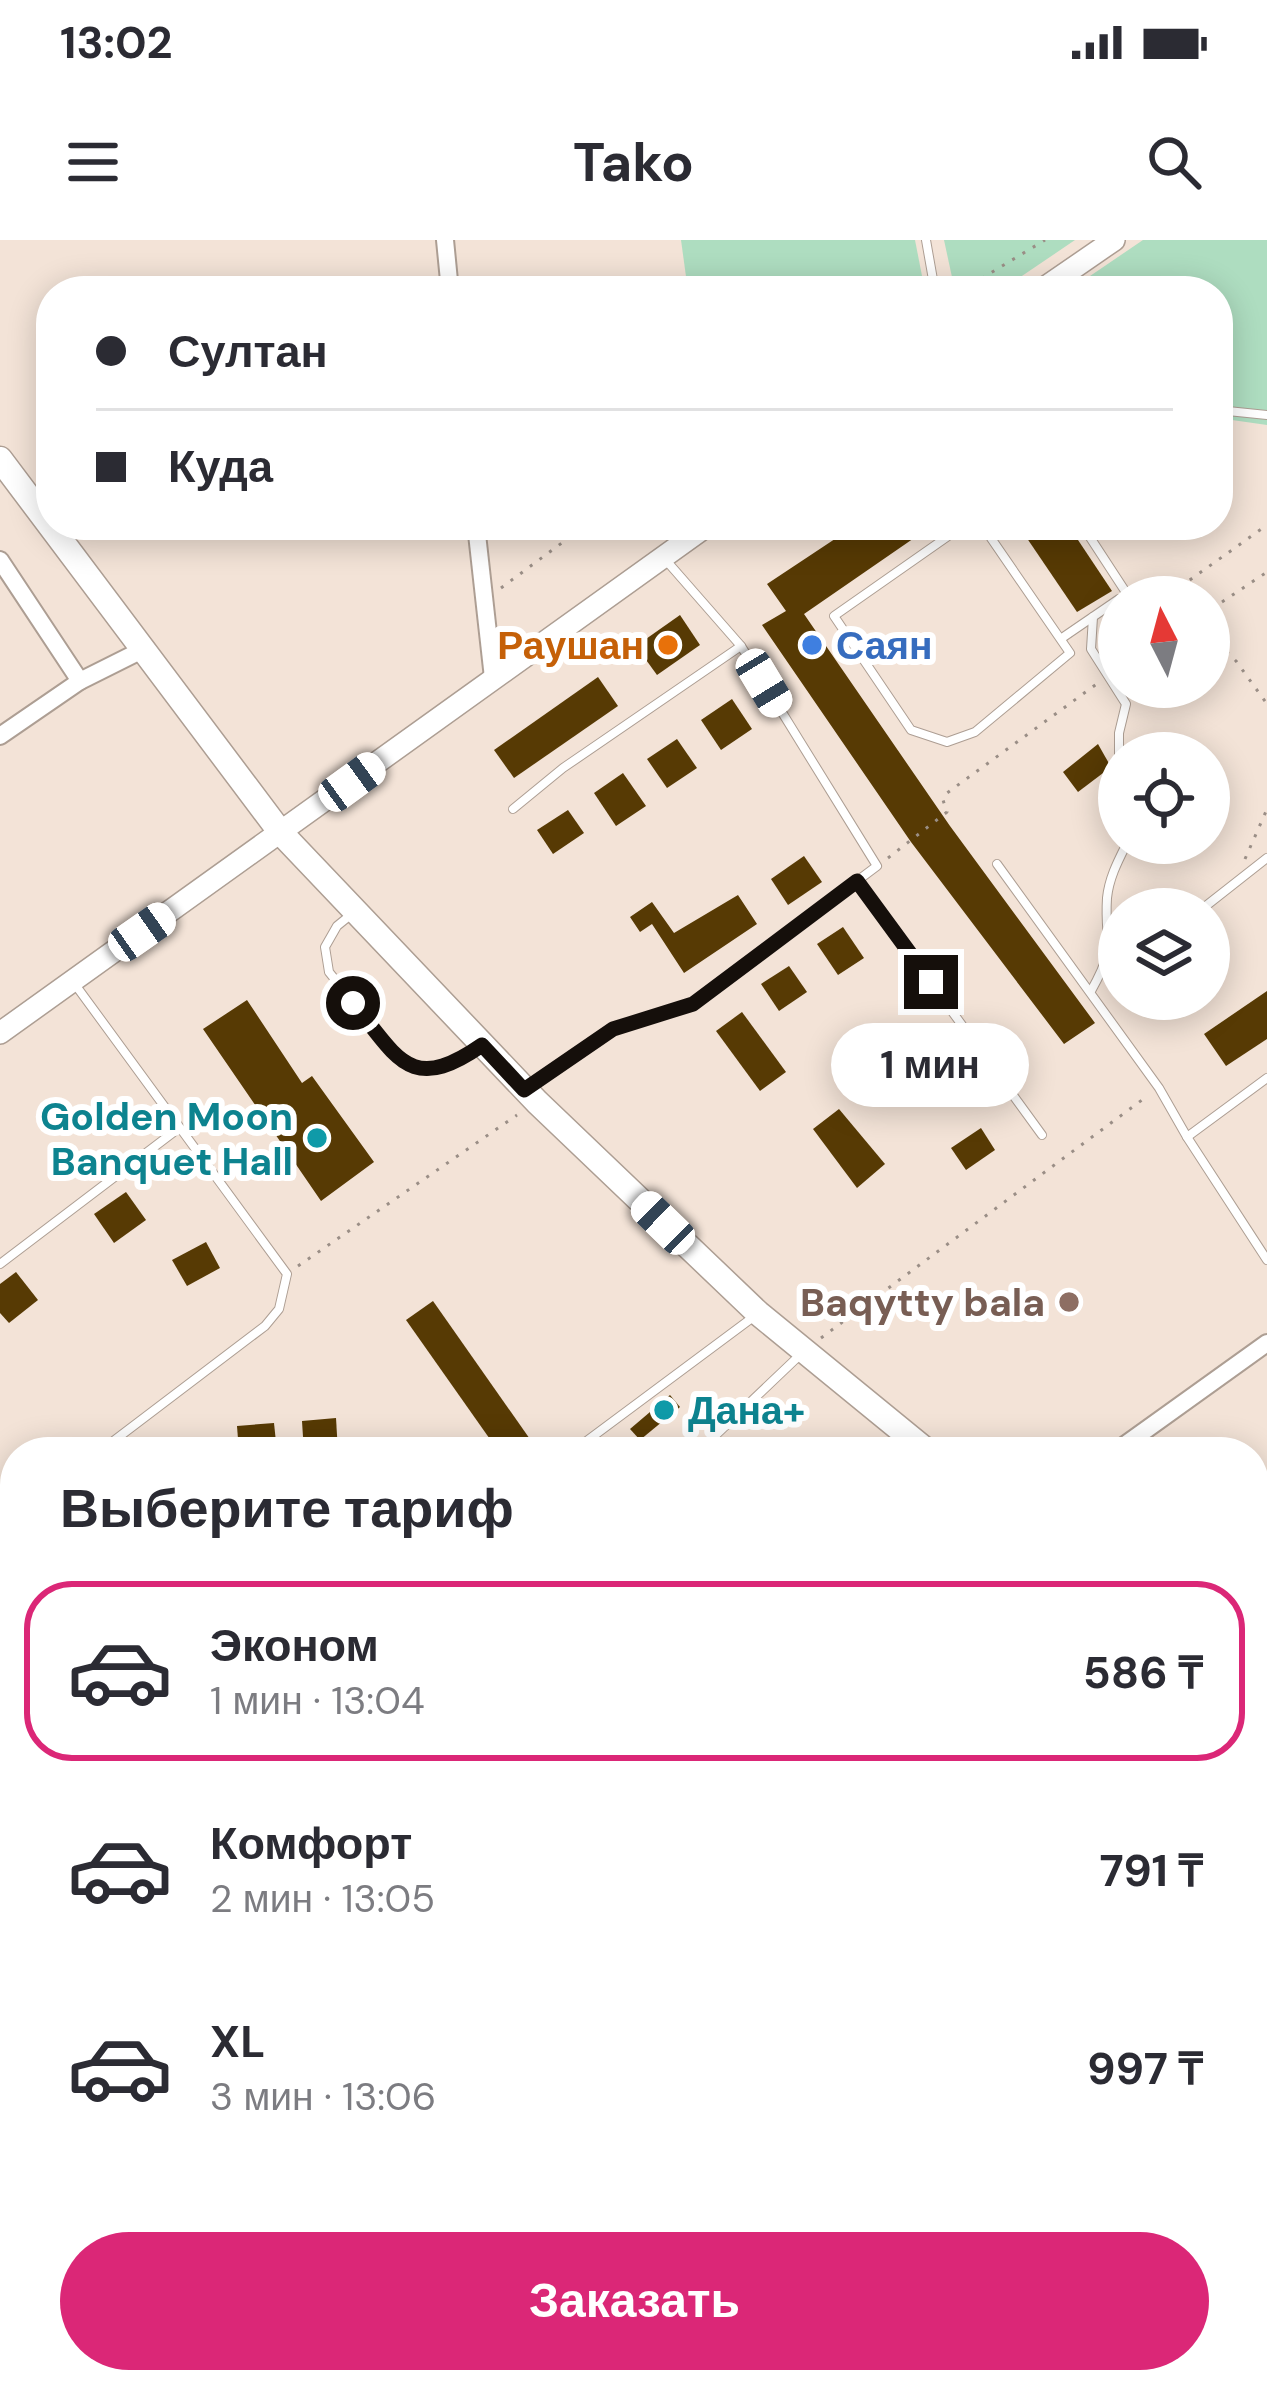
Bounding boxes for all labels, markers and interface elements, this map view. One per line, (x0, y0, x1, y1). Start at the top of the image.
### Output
text: 13:02 (60, 13, 172, 72)
text: Tako (573, 127, 694, 198)
icon: menu (60, 129, 126, 195)
icon: search (1141, 129, 1207, 195)
text: Султан (168, 322, 328, 381)
text: Куда (168, 437, 273, 496)
north arrow (1098, 576, 1230, 708)
map controls (1098, 576, 1230, 1020)
place label: Раушан (497, 620, 644, 671)
place label: Саян (836, 620, 933, 671)
marker: Раушан (655, 632, 681, 658)
marker: Саян (799, 632, 825, 658)
car (730, 643, 798, 723)
button: locate (1098, 732, 1230, 864)
car (312, 746, 392, 818)
button: layers (1098, 888, 1230, 1020)
car (102, 897, 182, 967)
route end (904, 955, 958, 1009)
route start (326, 976, 380, 1030)
callout: 1 мин (832, 1024, 1030, 1108)
text: 1 мин (880, 1039, 980, 1090)
place label: Golden Moon Banquet Hall (40, 1091, 293, 1187)
marker: Golden Moon Banquet Hall (304, 1125, 330, 1151)
car (625, 1185, 701, 1261)
place label: Baqytty bala (800, 1277, 1045, 1328)
marker: Baqytty bala (1056, 1289, 1082, 1315)
place label: Дана+ (688, 1385, 805, 1436)
marker: Дана+ (651, 1397, 677, 1423)
text: Выберите тариф (60, 1473, 514, 1544)
text: Эконом (210, 1616, 379, 1675)
icon: car (66, 1617, 174, 1725)
text: 586 ₸ (1083, 1643, 1203, 1702)
text: 1 мин · 13:04 (210, 1675, 425, 1726)
text: Комфорт (210, 1814, 412, 1873)
icon: car (66, 1815, 174, 1923)
text: 791 ₸ (1100, 1841, 1203, 1900)
text: 2 мин · 13:05 (210, 1873, 435, 1924)
text: XL (210, 2012, 265, 2071)
icon: car (66, 2013, 174, 2121)
text: 997 ₸ (1087, 2039, 1203, 2098)
text: 3 мин · 13:06 (210, 2071, 436, 2122)
button: Заказать (60, 2232, 1209, 2370)

